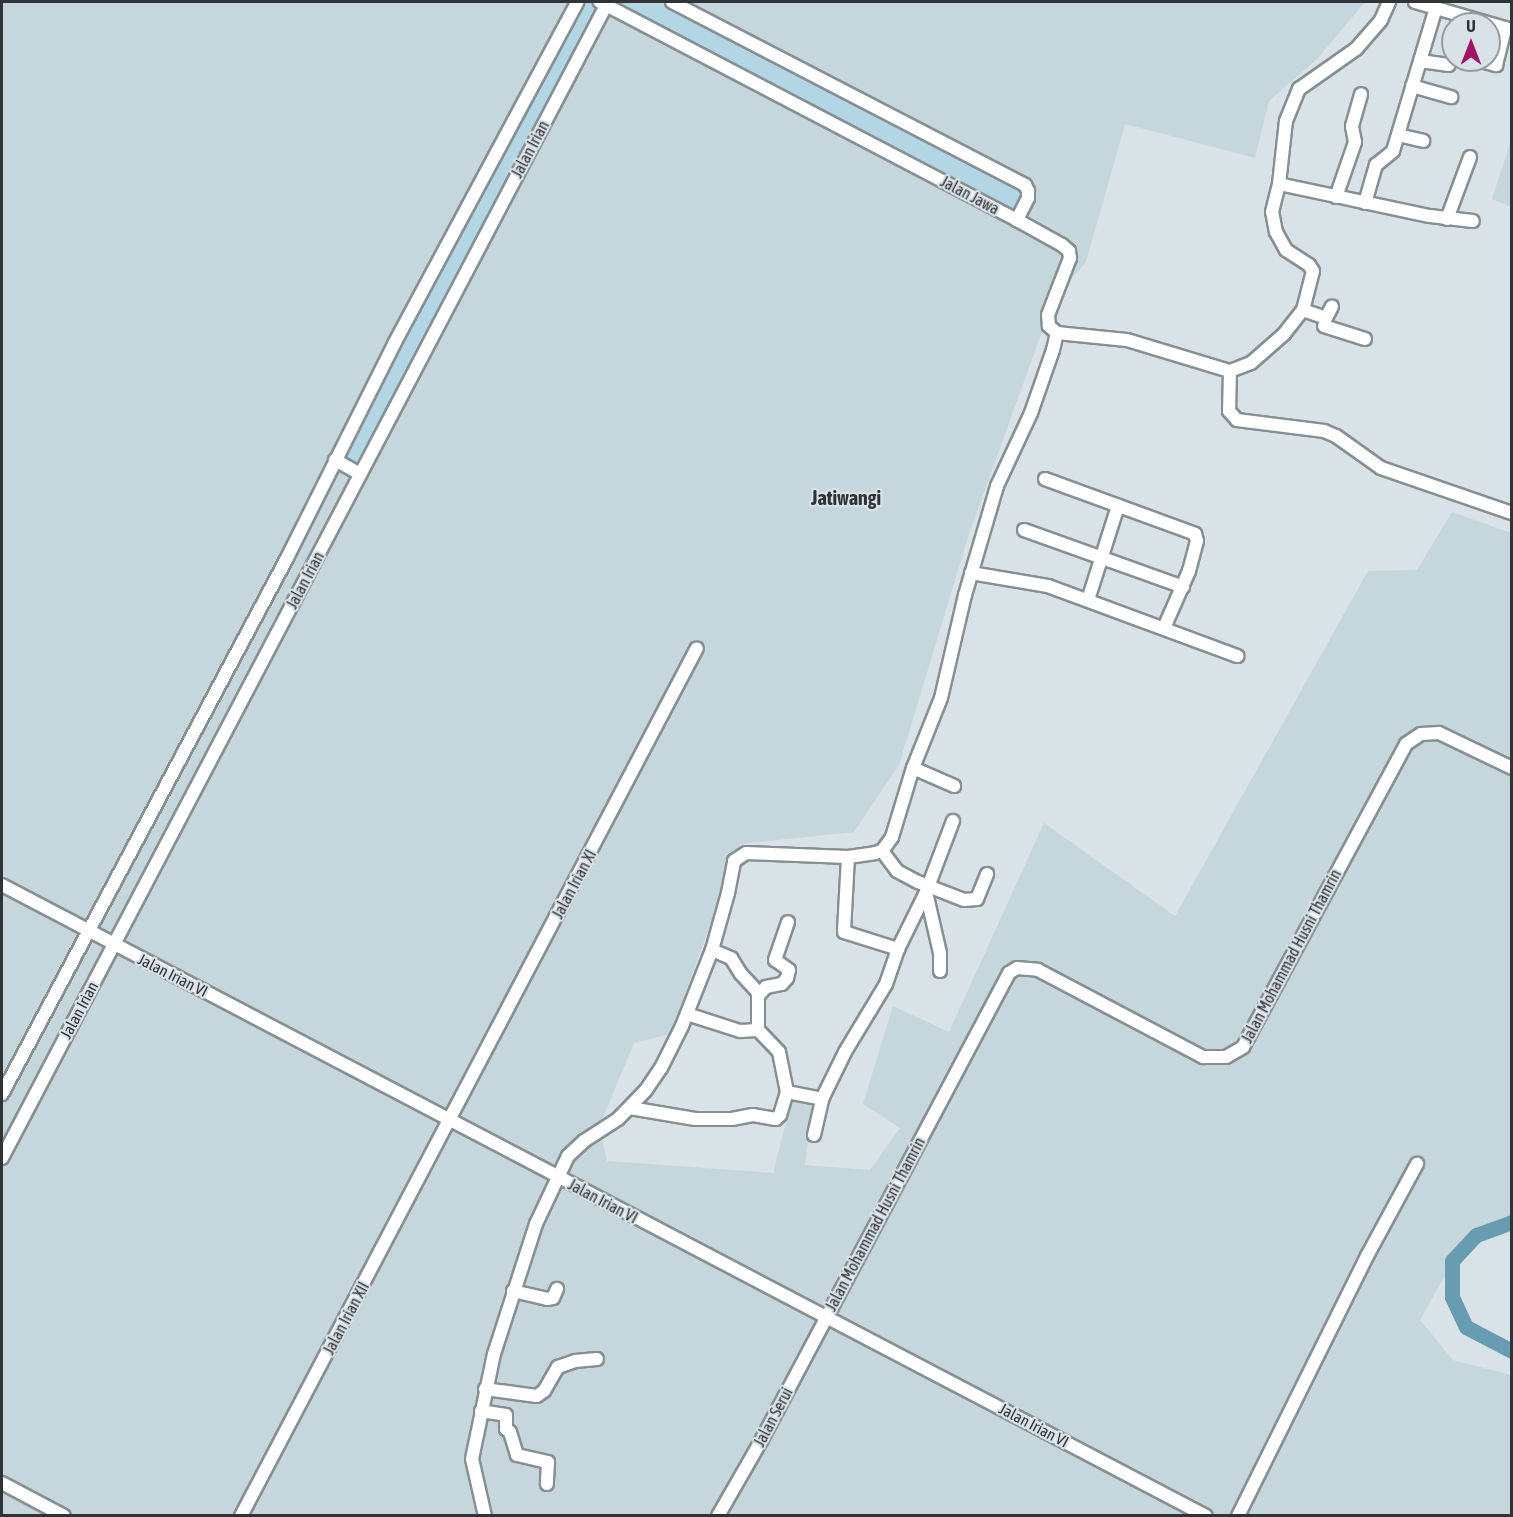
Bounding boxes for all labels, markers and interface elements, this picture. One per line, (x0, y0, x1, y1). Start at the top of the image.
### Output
north arrow (1441, 12, 1501, 72)
text: U (1466, 17, 1476, 35)
street label: Jalan Irian (507, 117, 553, 181)
street label: Jalan Jawa (937, 172, 1003, 218)
district label: Jatiwangi (811, 485, 881, 509)
street label: Jalan Irian (282, 548, 328, 612)
street label: Jalan Irian XI (548, 846, 600, 922)
street label: Jalan Mohammad Husni Thamrin (1237, 866, 1345, 1046)
street label: Jalan Irian VI (135, 949, 211, 1001)
street label: Jalan Irian (56, 978, 102, 1042)
street label: Jalan Mohammad Husni Thamrin (821, 1134, 929, 1314)
street label: Jalan Irian VI (565, 1175, 641, 1227)
street label: Jalan Irian XII (319, 1278, 373, 1358)
street label: Jalan Serui (749, 1384, 797, 1450)
street label: Jalan Irian VI (996, 1399, 1072, 1451)

